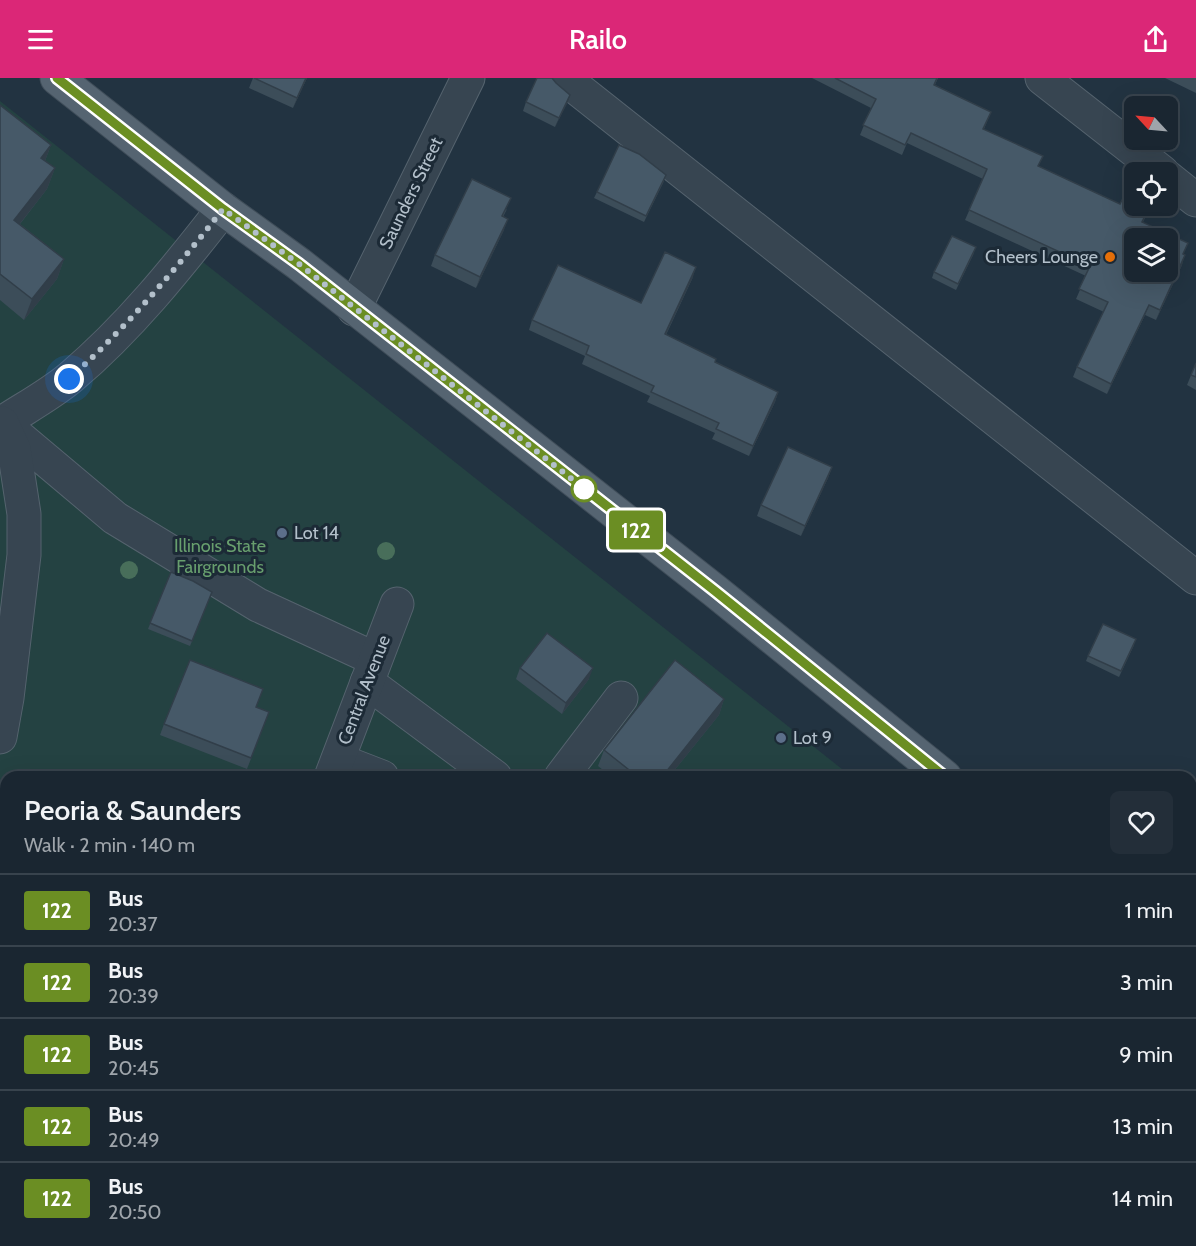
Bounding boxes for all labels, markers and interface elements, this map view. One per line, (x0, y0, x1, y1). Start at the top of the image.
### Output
icon: menu (24, 23, 57, 56)
text: Railo (569, 23, 627, 56)
icon: share (1139, 23, 1172, 56)
north arrow (1124, 96, 1178, 150)
map controls (1124, 96, 1178, 282)
street label: Saunders Street (375, 134, 447, 252)
button: locate (1124, 162, 1178, 216)
button: layers (1124, 228, 1178, 282)
place label: Cheers Lounge (985, 246, 1098, 268)
marker: Cheers Lounge (1103, 250, 1117, 264)
your location (54, 364, 84, 394)
unlabelled marker (571, 476, 597, 502)
line badge: 122 (602, 510, 670, 550)
text: 122 (621, 518, 651, 543)
place label: Lot 14 (294, 522, 339, 544)
marker: Lot 14 (275, 526, 289, 540)
park label: Illinois State Fairgrounds (174, 535, 266, 578)
street label: Central Avenue (333, 632, 395, 748)
place label: Lot 9 (793, 727, 832, 749)
marker: Lot 9 (774, 731, 788, 745)
button: heart (1110, 791, 1173, 854)
text: Peoria & Saunders (24, 793, 241, 827)
text: Walk · 2 min · 140 m (24, 833, 195, 857)
text: Bus (108, 885, 143, 912)
text: 1 min (1125, 897, 1173, 924)
text: 122 (42, 898, 72, 923)
text: 20:37 (108, 912, 157, 936)
text: Bus (108, 957, 143, 984)
text: 3 min (1120, 969, 1173, 996)
text: 122 (42, 970, 72, 995)
text: 20:39 (108, 984, 159, 1008)
text: Bus (108, 1029, 143, 1056)
text: 9 min (1119, 1041, 1173, 1068)
text: 122 (42, 1042, 72, 1067)
text: 20:45 (108, 1056, 159, 1080)
text: Bus (108, 1101, 143, 1128)
text: 13 min (1113, 1113, 1173, 1140)
text: 122 (42, 1114, 72, 1139)
text: 20:49 (108, 1128, 160, 1152)
text: Bus (108, 1173, 143, 1200)
text: 14 min (1112, 1185, 1173, 1212)
text: 122 (42, 1186, 72, 1211)
text: 20:50 (108, 1200, 161, 1224)

